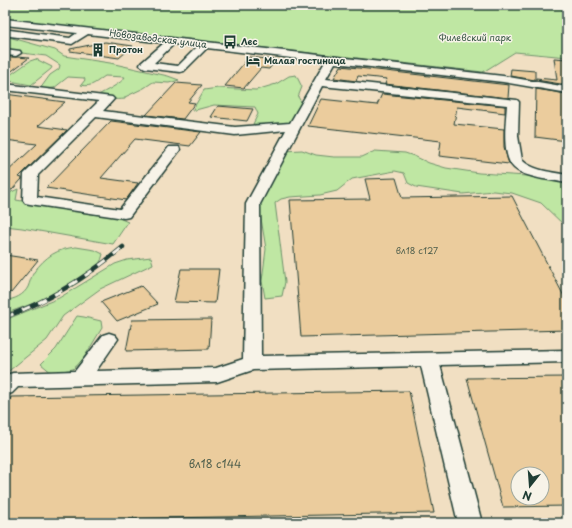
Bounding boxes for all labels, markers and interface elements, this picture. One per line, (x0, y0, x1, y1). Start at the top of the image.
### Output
street label: Новозаводская улица (109, 25, 208, 51)
park label: Филевский парк (439, 30, 512, 44)
bus stop icon: Лес (222, 34, 238, 50)
place label: Лес (241, 34, 257, 48)
building icon: Протон (90, 42, 106, 58)
place label: Протон (109, 42, 143, 56)
hotel icon: Малая гостиница (245, 53, 261, 69)
place label: Малая гостиница (264, 53, 347, 67)
house number: вл18 с127 (396, 243, 438, 257)
house number: вл18 с144 (189, 455, 241, 472)
north arrow (510, 466, 550, 506)
text: N (520, 487, 534, 505)

